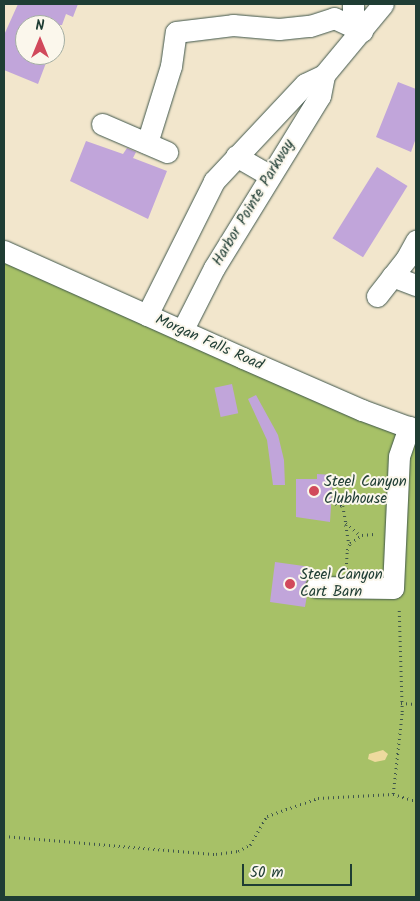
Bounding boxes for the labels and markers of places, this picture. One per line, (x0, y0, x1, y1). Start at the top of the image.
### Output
place label: Steel Canyon Clubhouse (324, 473, 407, 508)
marker: Steel Canyon Clubhouse (308, 485, 320, 497)
place label: Steel Canyon Cart Barn (300, 566, 383, 601)
marker: Steel Canyon Cart Barn (284, 578, 296, 590)

